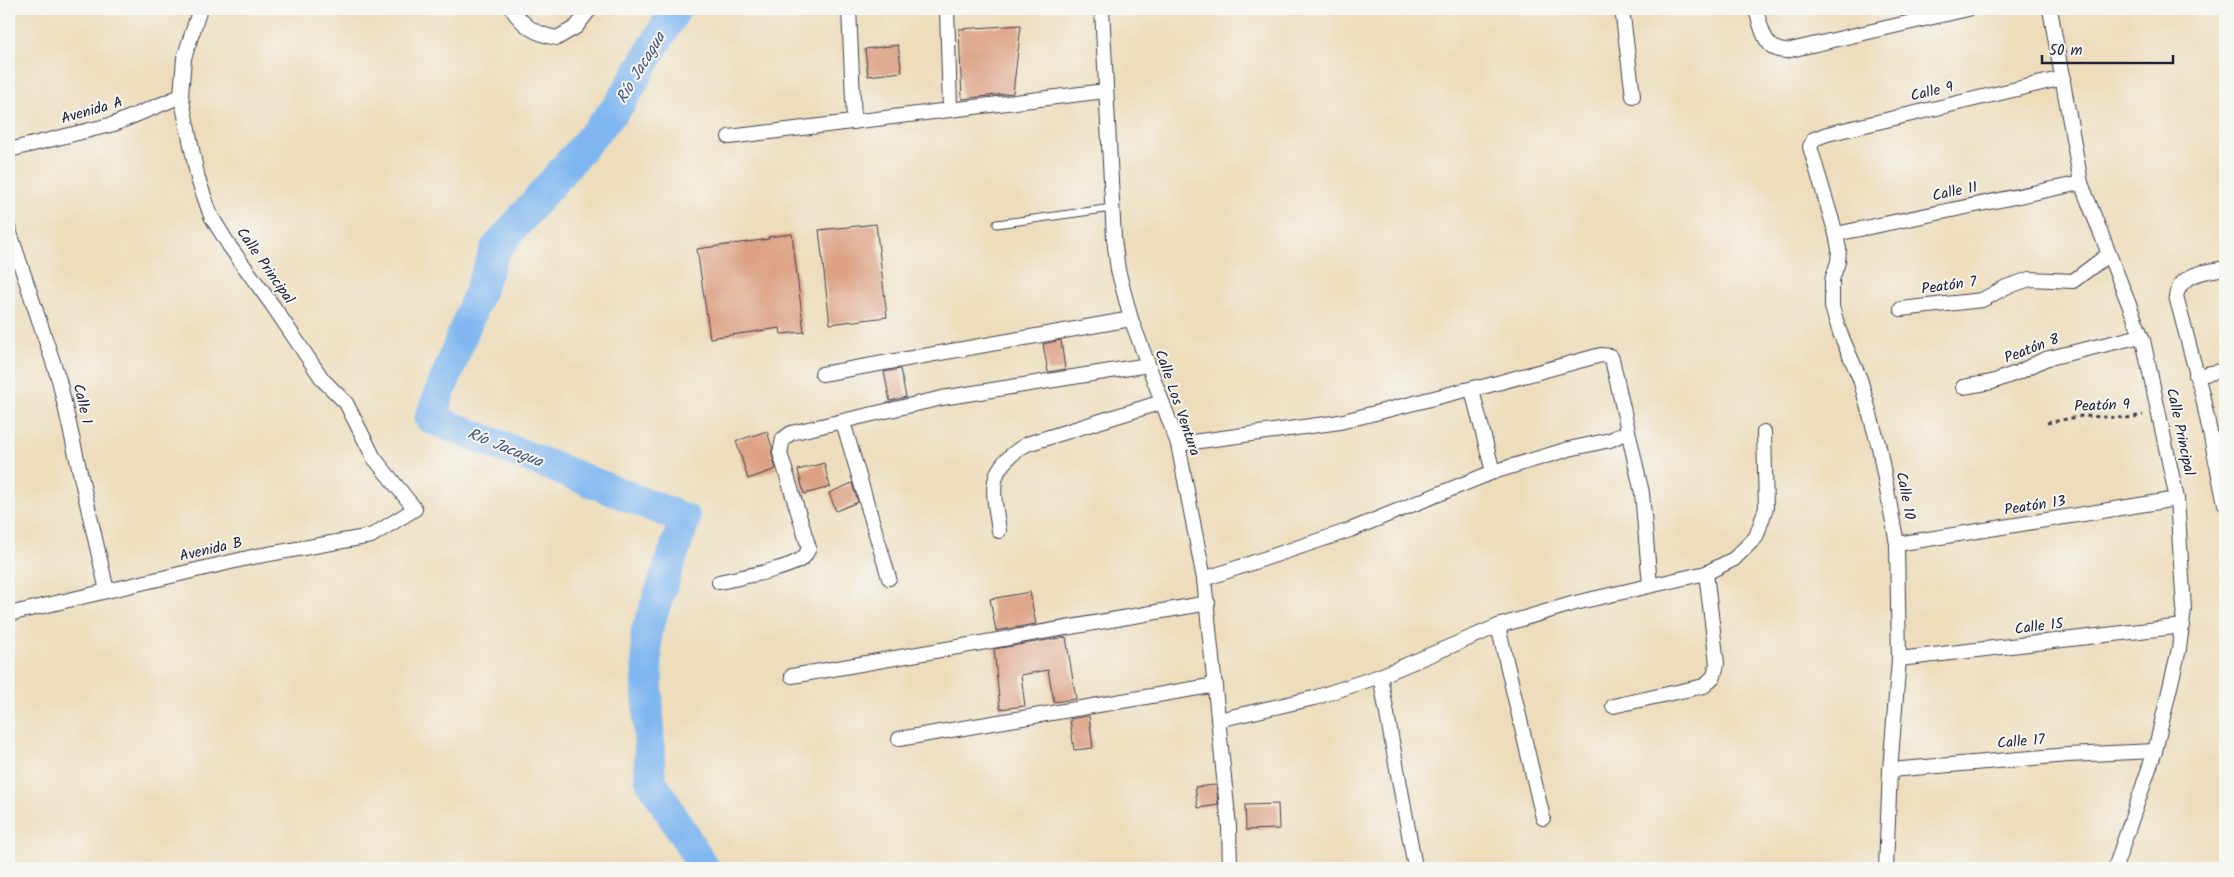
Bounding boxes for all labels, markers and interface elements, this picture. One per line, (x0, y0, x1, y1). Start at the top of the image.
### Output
water label: Río Jacagua (610, 26, 673, 108)
scale bar (2042, 32, 2173, 64)
text: 50 m (2049, 39, 2083, 63)
street label: Calle 9 (1908, 75, 1957, 109)
street label: Avenida A (58, 91, 126, 131)
street label: Calle 11 (1930, 175, 1980, 208)
street label: Calle Principal (230, 223, 301, 310)
street label: Peatón 7 (1920, 270, 1979, 302)
street label: Peatón 8 (2001, 327, 2064, 371)
street label: Calle Los Ventura (1148, 346, 1206, 460)
street label: Calle 1 (66, 381, 98, 427)
street label: Calle Principal (2159, 386, 2201, 478)
street label: Peatón 9 (2074, 393, 2131, 419)
water label: Río Jacagua (464, 422, 548, 475)
street label: Calle 10 (1889, 470, 1921, 523)
street label: Peatón 13 (2003, 489, 2068, 523)
street label: Avenida B (177, 531, 245, 569)
street label: Calle 15 (2013, 612, 2066, 642)
street label: Calle 17 (1996, 728, 2047, 756)

